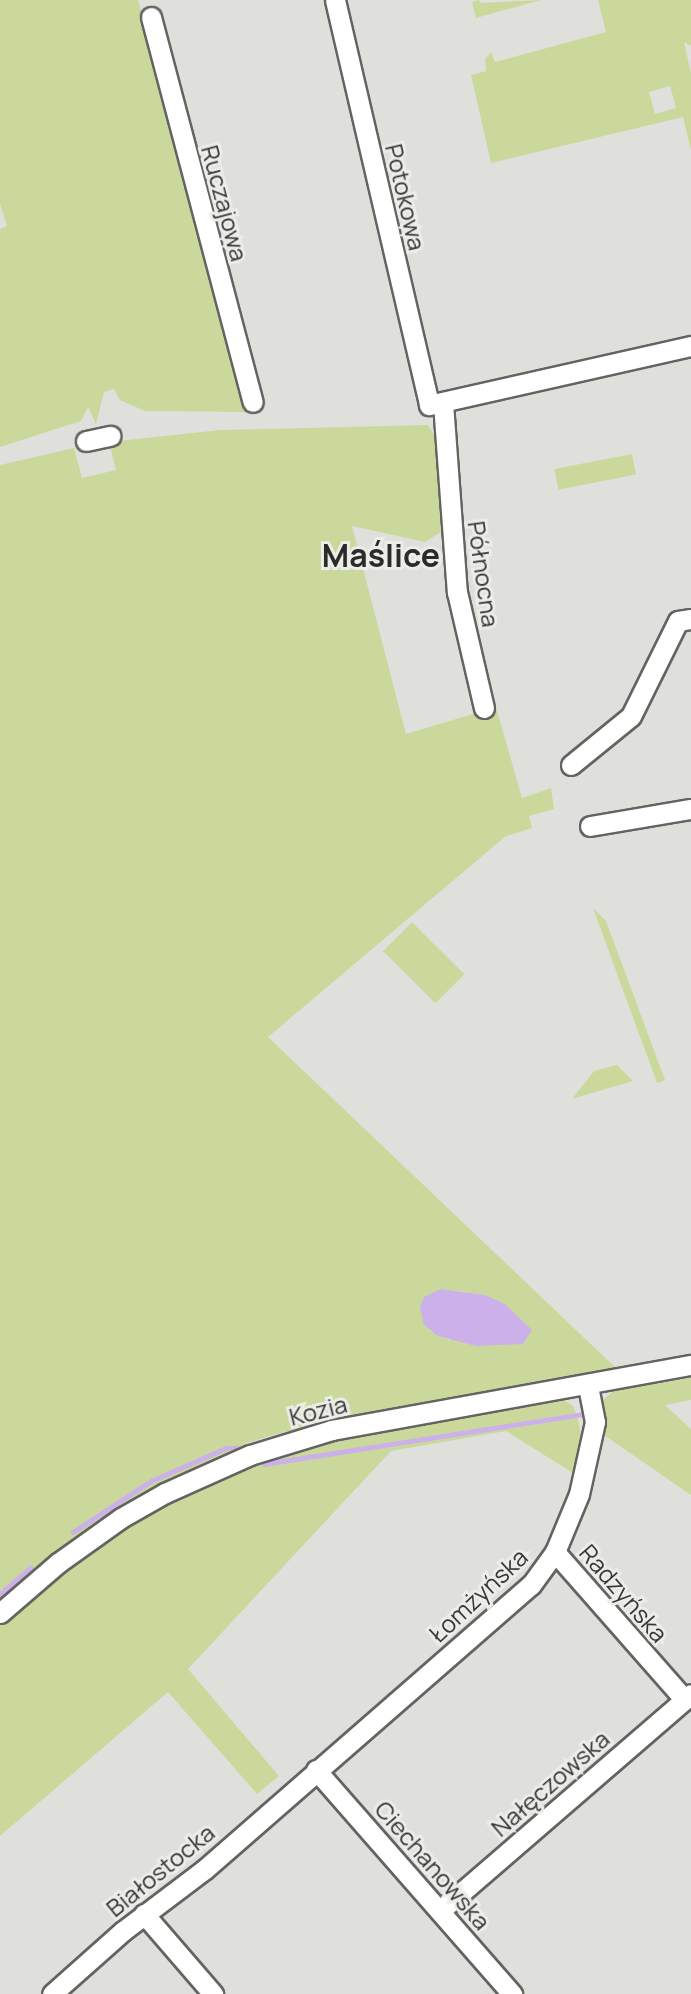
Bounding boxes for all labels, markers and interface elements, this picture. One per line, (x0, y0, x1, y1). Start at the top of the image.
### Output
street label: Potokowa (380, 141, 432, 253)
street label: Ruczajowa (196, 142, 254, 264)
street label: Północna (462, 519, 506, 629)
district label: Maślice (322, 536, 440, 574)
street label: Kozia (286, 1389, 350, 1431)
street label: Radzyńska (574, 1538, 674, 1648)
street label: Łomżyńska (423, 1542, 533, 1648)
street label: Nałęczowska (485, 1724, 615, 1842)
street label: Ciechanowska (369, 1795, 497, 1935)
street label: Białostocka (100, 1818, 220, 1922)

